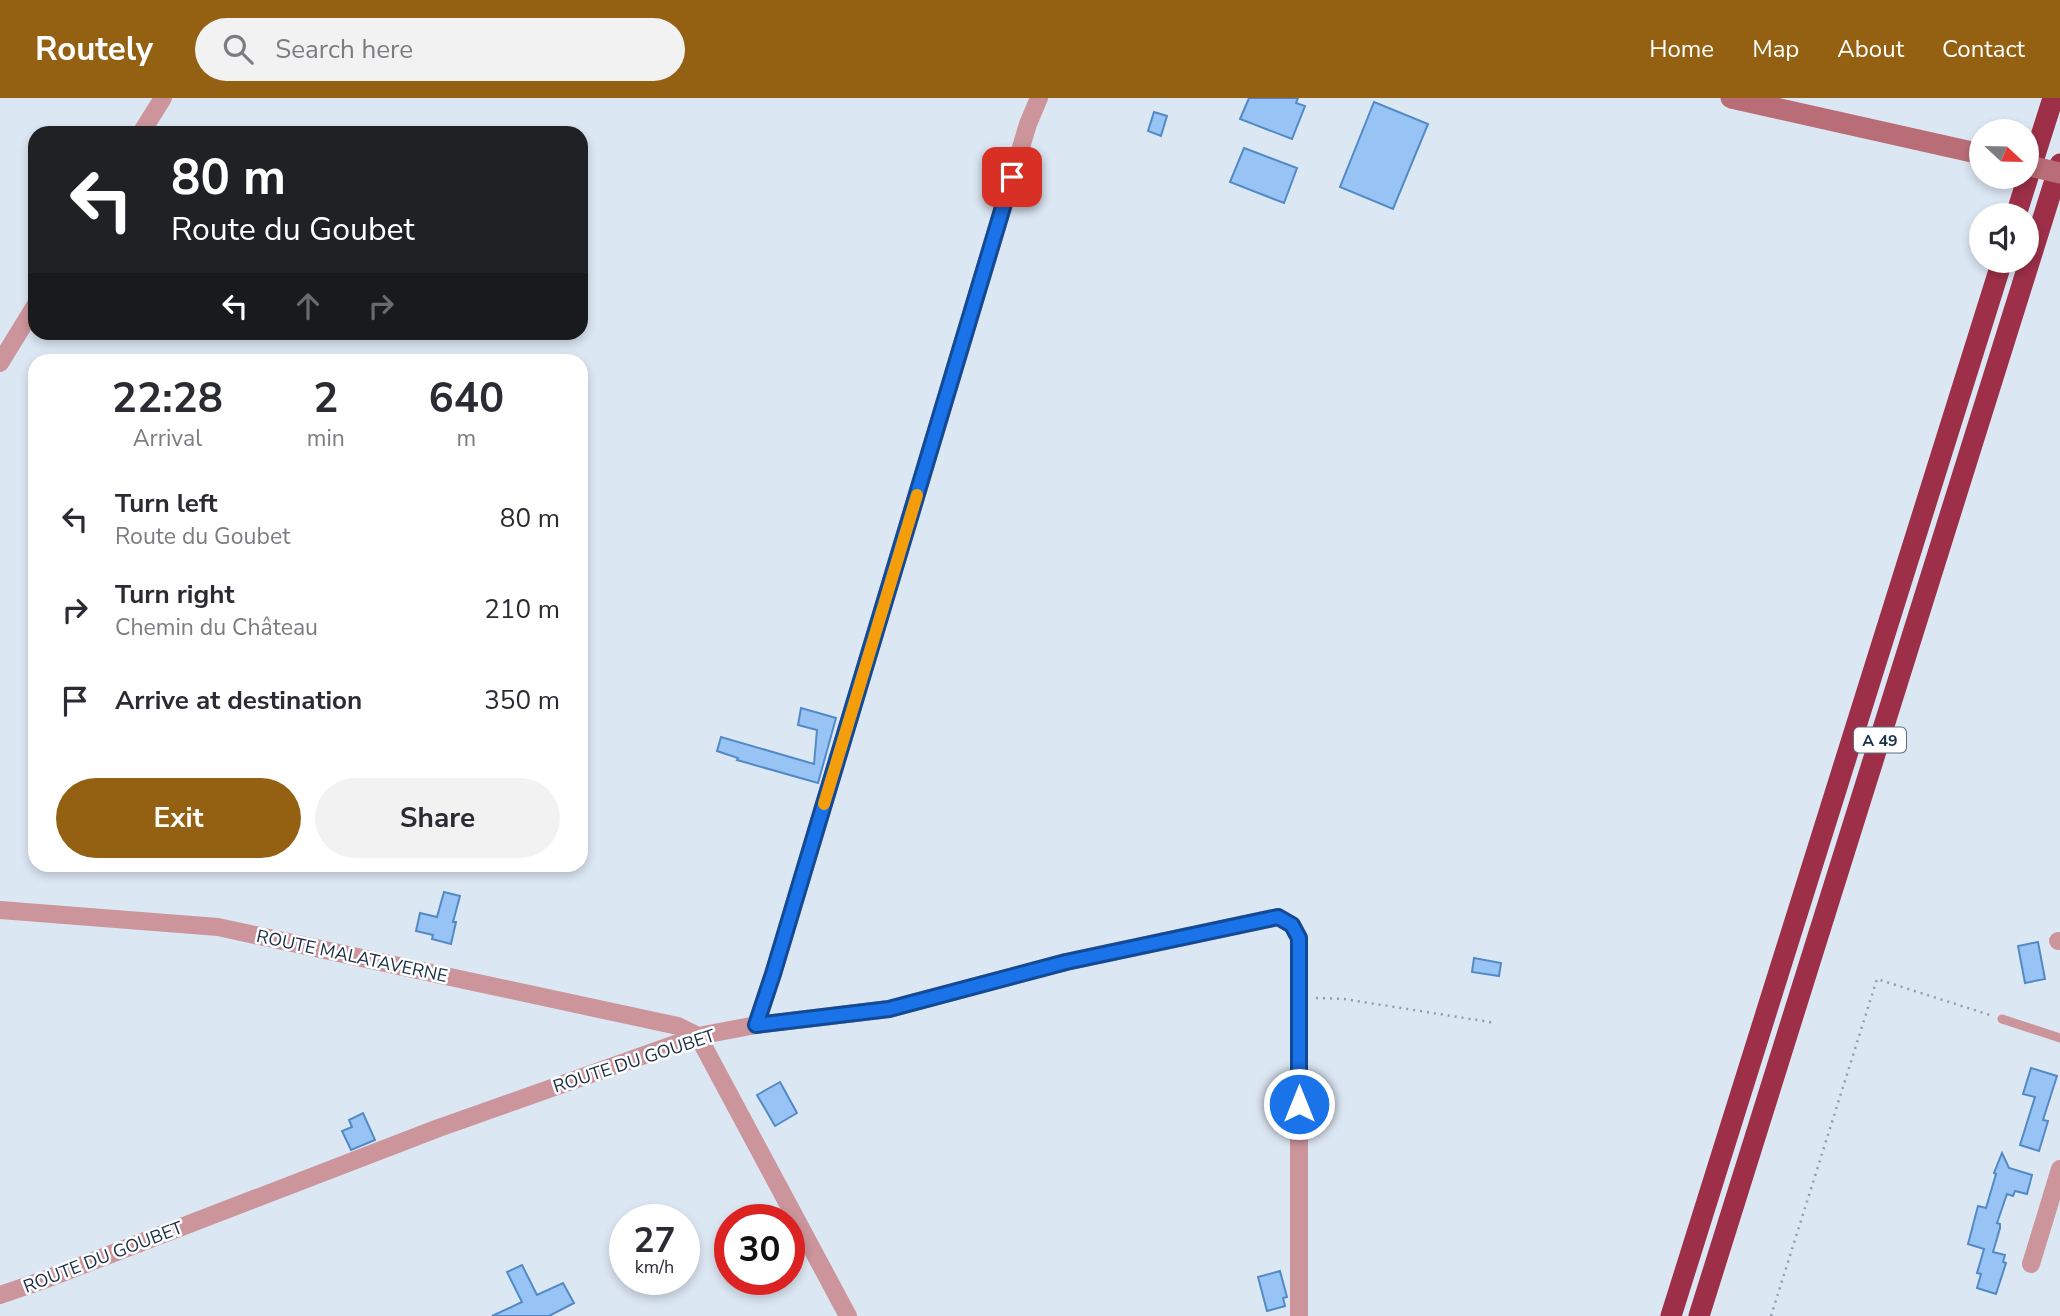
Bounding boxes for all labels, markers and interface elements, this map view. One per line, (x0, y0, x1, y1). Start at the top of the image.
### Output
search box (195, 18, 685, 81)
text: Routely (35, 27, 153, 72)
icon: search (219, 30, 257, 68)
text: Search here (275, 32, 413, 67)
text: Home (1649, 33, 1714, 65)
text: Map (1752, 33, 1799, 65)
text: About (1837, 33, 1904, 65)
text: Contact (1942, 33, 2025, 65)
north arrow (1969, 119, 2039, 189)
map controls (1969, 119, 2039, 273)
text: 80 m (171, 144, 286, 211)
pin (982, 147, 1042, 207)
icon: left (56, 154, 147, 245)
icon: arrive (993, 158, 1031, 196)
button: sound (1969, 203, 2039, 273)
text: Route du Goubet (171, 208, 415, 251)
icon: left (216, 287, 254, 325)
icon: ahead (289, 287, 327, 325)
icon: right (362, 287, 400, 325)
text: 22:28 (112, 370, 223, 427)
text: 2 (313, 370, 338, 427)
text: 640 (429, 370, 504, 427)
text: Arrival (133, 423, 202, 454)
text: min (307, 423, 345, 454)
text: m (457, 423, 476, 454)
text: Turn left (115, 486, 218, 521)
icon: left (56, 500, 94, 538)
text: 80 m (500, 501, 560, 536)
text: Route du Goubet (115, 521, 290, 552)
text: Turn right (115, 577, 234, 612)
icon: right (56, 591, 94, 629)
text: 210 m (484, 592, 560, 627)
text: Chemin du Château (115, 612, 318, 643)
icon: arrive (56, 682, 94, 720)
text: Arrive at destination (115, 683, 362, 718)
text: 350 m (484, 683, 560, 718)
road number: A 49 (1854, 727, 1906, 752)
button: Exit (56, 778, 301, 858)
button: Share (315, 778, 560, 858)
street label: ROUTE MALATAVERNE (254, 924, 450, 988)
street label: ROUTE DU GOUBET (550, 1023, 718, 1099)
position arrow (1262, 1067, 1336, 1141)
speed limit sign: 30 (714, 1204, 805, 1295)
street label: ROUTE DU GOUBET (20, 1215, 186, 1299)
text: 27 (633, 1217, 676, 1264)
text: km/h (635, 1255, 674, 1279)

